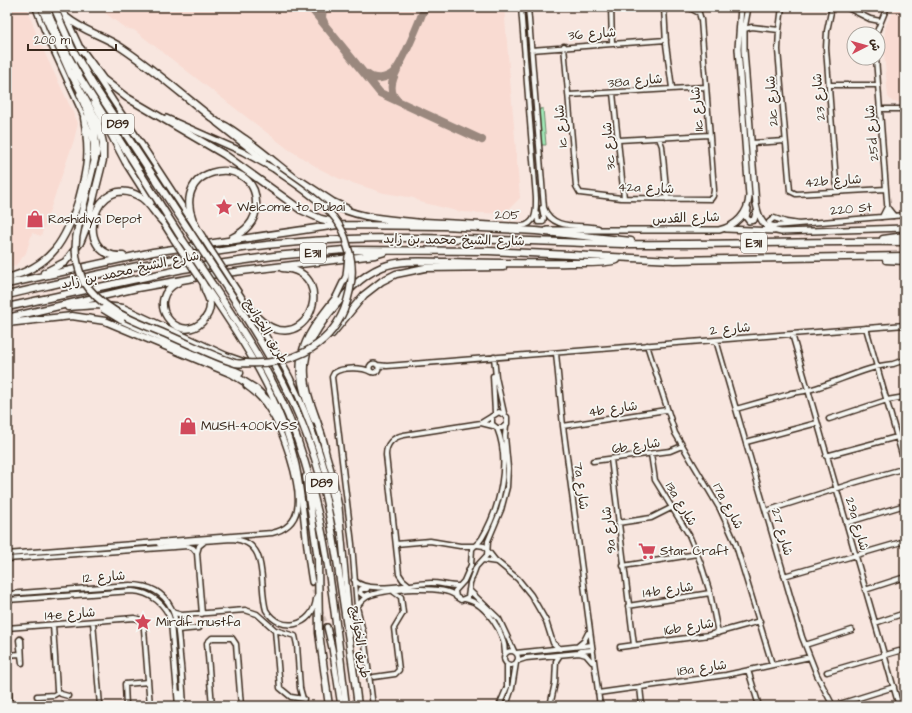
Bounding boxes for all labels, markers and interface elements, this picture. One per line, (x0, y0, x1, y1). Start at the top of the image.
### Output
street label: شارع 36 (567, 23, 617, 45)
scale bar (28, 26, 116, 52)
north arrow (846, 26, 886, 66)
text: 200 m (34, 32, 71, 49)
text: ش (867, 38, 884, 52)
street label: 38a شارع (607, 70, 663, 92)
street label: شارع 23 (808, 73, 830, 121)
street label: 21c شارع (761, 75, 783, 127)
street label: 11c شارع (686, 86, 708, 132)
street label: 1c شارع (550, 104, 572, 148)
street label: 25d شارع (861, 104, 883, 162)
road number: D89 (102, 114, 134, 134)
street label: 3c شارع (598, 121, 620, 171)
street label: 42b شارع (804, 170, 862, 192)
street label: 42a شارع (618, 178, 674, 198)
place icon: Welcome to Dubai (214, 197, 234, 217)
place label: Welcome to Dubai (237, 198, 345, 216)
street label: 220 St (829, 198, 873, 220)
street label: 205 (494, 206, 520, 224)
street label: شارع القدس (652, 208, 720, 228)
shop icon: Rashidiya Depot (25, 209, 45, 229)
place label: Rashidiya Depot (48, 210, 142, 229)
street label: شارع الشيخ محمد بن زايد (383, 230, 525, 250)
road number: E311 (741, 233, 767, 253)
road number: E311 (300, 243, 326, 263)
street label: شارع الشيخ محمد بن زايد (59, 247, 201, 293)
street label: طريق الخوانيج (240, 295, 292, 367)
street label: شارع 2 (709, 318, 751, 340)
street label: 4b شارع (587, 397, 639, 421)
shop icon: MUSH-400KVSS (178, 416, 198, 436)
place label: MUSH-400KVSS (201, 417, 297, 435)
street label: 6b شارع (611, 434, 661, 458)
street label: 7a شارع (569, 461, 593, 511)
road number: D89 (306, 473, 338, 493)
street label: 13a شارع (661, 479, 701, 529)
street label: 17a شارع (708, 480, 748, 532)
street label: 29a شارع (841, 495, 873, 553)
street label: 9a شارع (597, 505, 621, 555)
street label: شارع 27 (767, 506, 797, 558)
supermarket icon: Star Craft (637, 541, 657, 561)
place label: Star Craft (660, 542, 729, 560)
street label: شارع 12 (82, 567, 126, 587)
street label: 14b شارع (641, 578, 695, 602)
street label: 14e شارع (44, 603, 96, 625)
street label: طريق الخوانيج (346, 605, 374, 679)
place icon: Mirdif mustfa (133, 612, 153, 632)
place label: Mirdif mustfa (156, 613, 241, 631)
street label: 16b شارع (663, 614, 715, 640)
street label: 18a شارع (676, 656, 728, 680)

